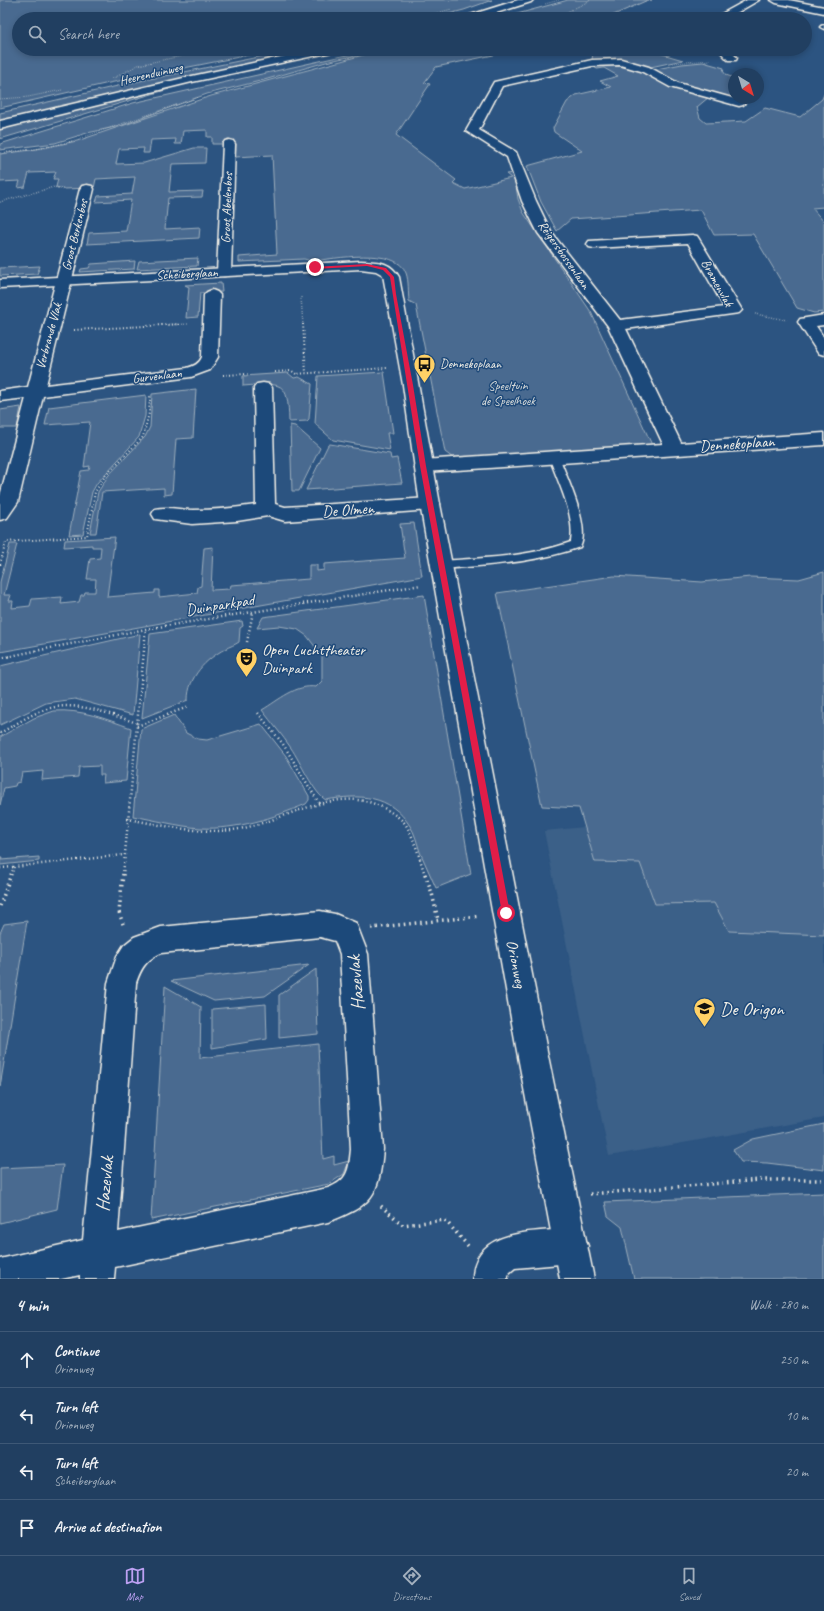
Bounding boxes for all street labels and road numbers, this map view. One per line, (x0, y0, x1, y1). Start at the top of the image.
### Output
street label: Heerenduinweg (118, 59, 185, 89)
street label: Groot Abelenbos (218, 171, 236, 244)
street label: Groot Berkenbos (58, 196, 92, 272)
street label: Reigersbossenlaan (535, 218, 594, 293)
street label: Bramenvlak (697, 257, 737, 311)
street label: Scheiberglaan (156, 264, 219, 284)
street label: Verbrande Vlak (33, 300, 66, 371)
street label: Gurvenlaan (132, 365, 183, 387)
street label: Dennekoplaan (699, 431, 776, 457)
street label: De Olmen (322, 498, 375, 522)
street label: Duinparkpad (184, 589, 258, 620)
street label: Orionweg (502, 938, 531, 991)
street label: Hazevlak (341, 952, 370, 1012)
street label: Hazevlak (91, 1153, 120, 1213)

